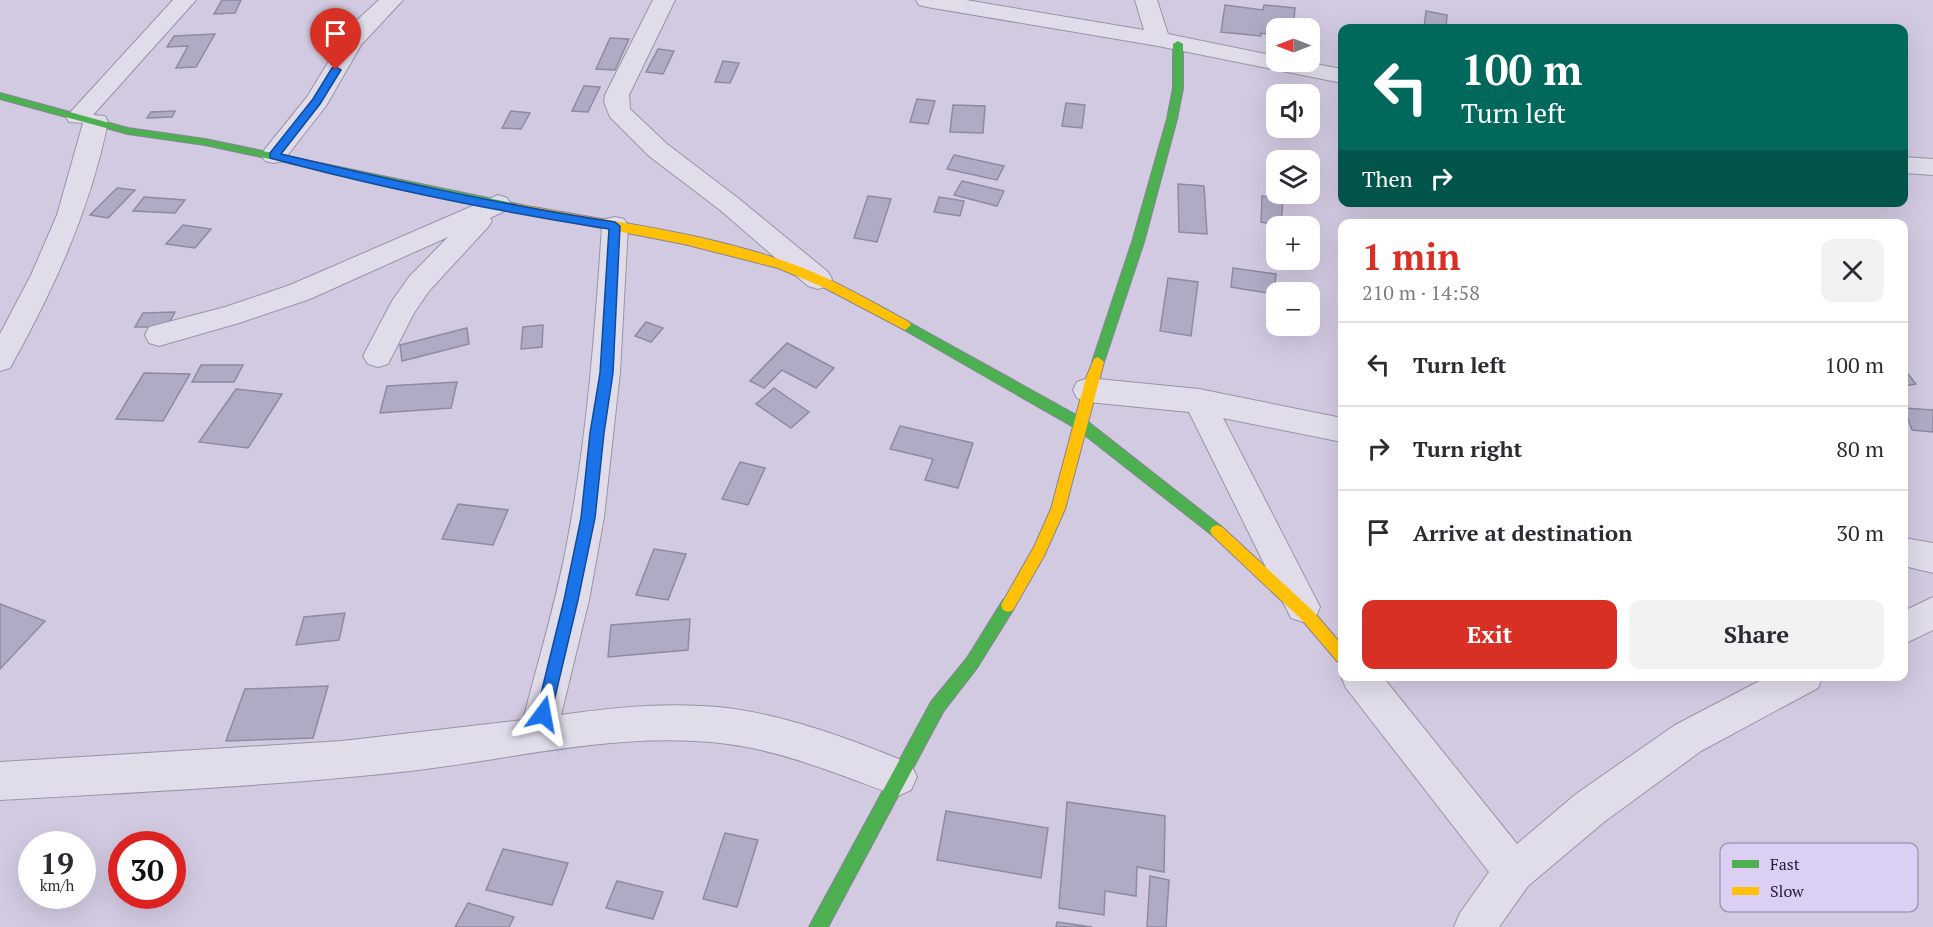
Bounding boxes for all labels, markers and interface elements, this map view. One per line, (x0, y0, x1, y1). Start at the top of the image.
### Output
pin (310, 8, 361, 70)
icon: arrive (319, 17, 352, 50)
north arrow (1266, 18, 1320, 72)
map controls (1266, 18, 1320, 336)
text: 100 m (1461, 41, 1582, 97)
icon: left (1362, 48, 1440, 126)
button: sound (1266, 84, 1320, 138)
text: Turn left (1461, 95, 1566, 131)
button: layers (1266, 150, 1320, 204)
icon: right (1425, 162, 1458, 195)
text: Then (1362, 164, 1413, 193)
button: + (1266, 216, 1320, 270)
text: 1 min (1362, 233, 1460, 280)
button: close (1821, 239, 1884, 302)
text: 210 m · 14:58 (1362, 279, 1480, 306)
button: − (1266, 282, 1320, 336)
icon: left (1362, 348, 1395, 381)
text: Turn left (1413, 350, 1506, 379)
text: 100 m (1824, 350, 1884, 379)
icon: right (1362, 432, 1395, 465)
text: Turn right (1413, 434, 1522, 463)
text: 80 m (1836, 434, 1884, 463)
icon: arrive (1362, 516, 1395, 549)
text: Arrive at destination (1413, 518, 1632, 547)
text: 30 m (1836, 518, 1884, 547)
button: Exit (1362, 600, 1617, 669)
button: Share (1629, 600, 1884, 669)
position arrow (511, 682, 575, 746)
speed limit sign: 30 (108, 831, 186, 909)
text: 19 (40, 843, 74, 883)
legend (1720, 843, 1918, 912)
text: Fast (1770, 853, 1800, 875)
text: km/h (40, 875, 74, 895)
text: Slow (1770, 880, 1804, 902)

